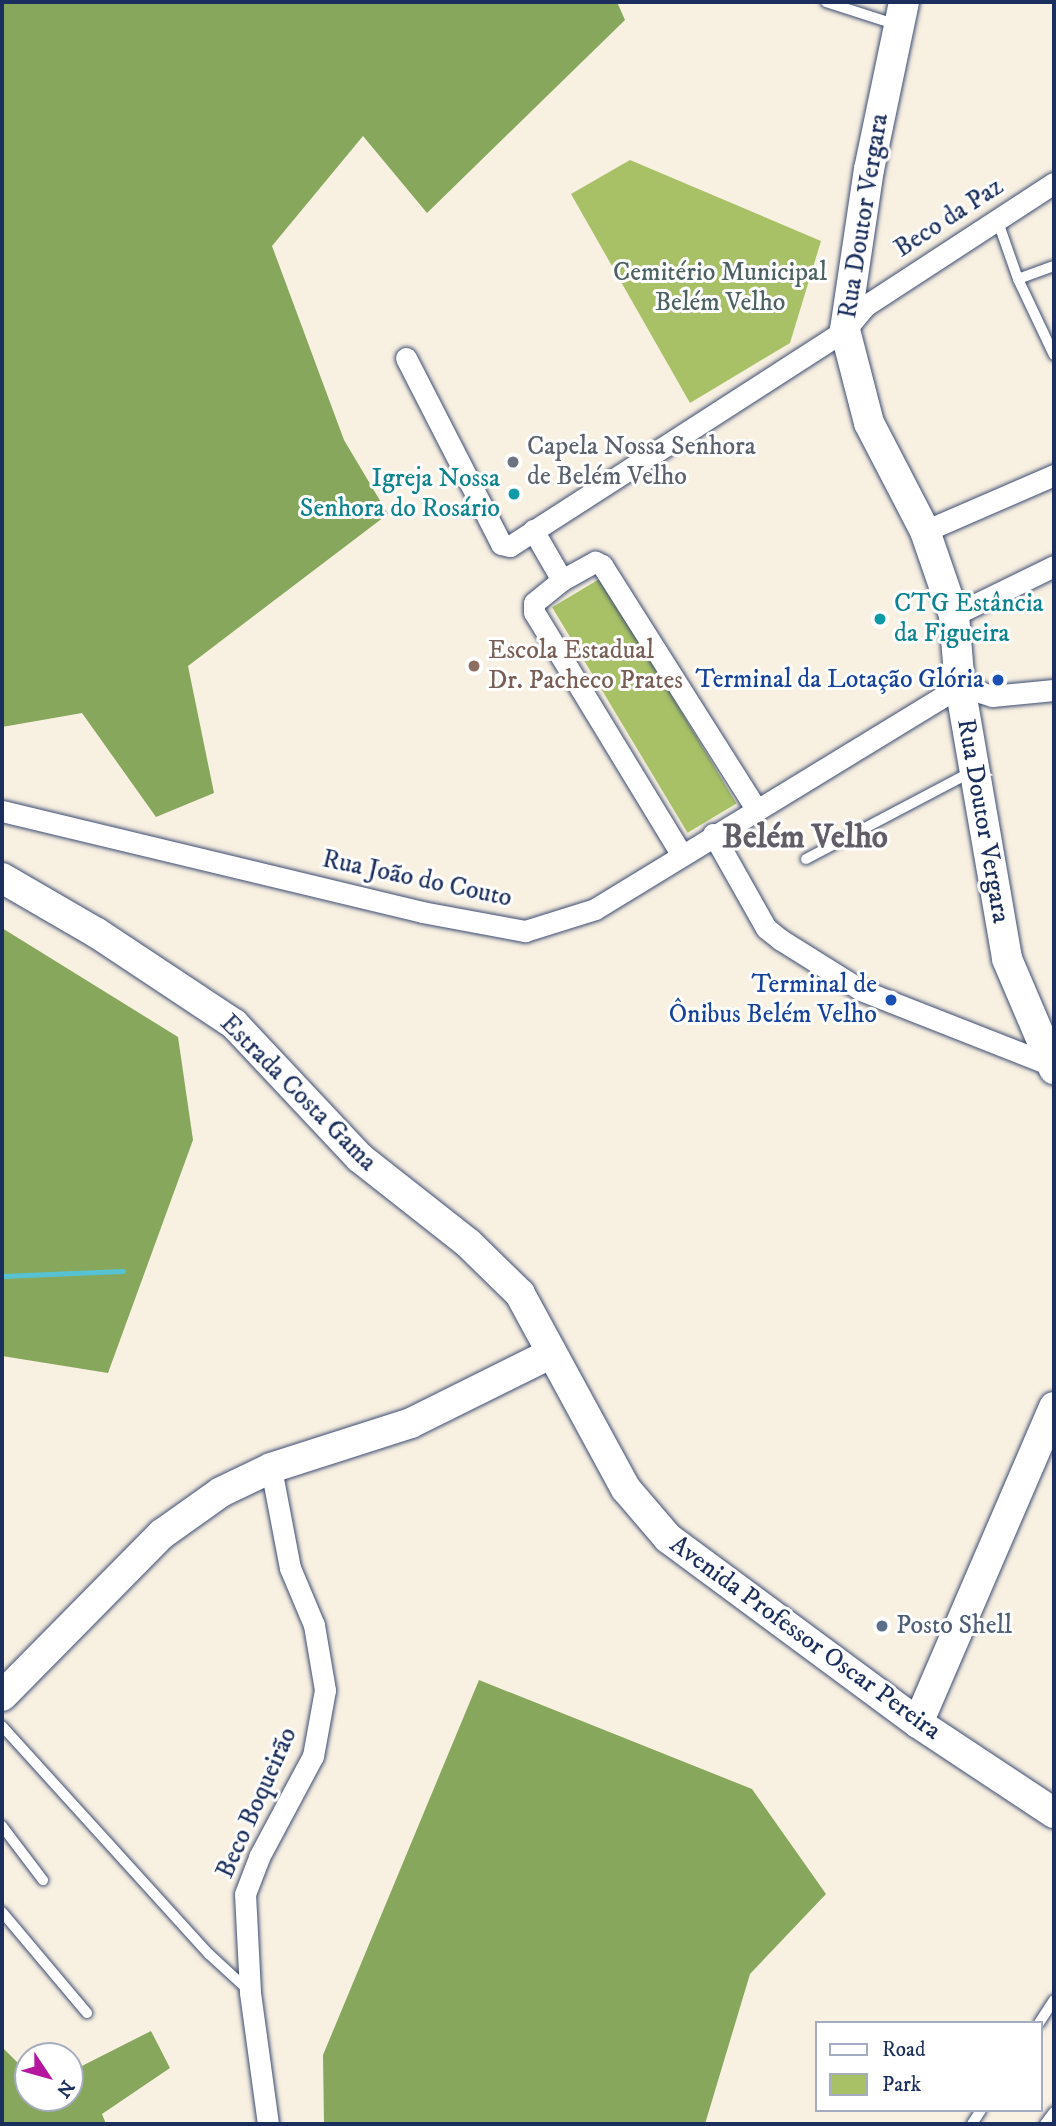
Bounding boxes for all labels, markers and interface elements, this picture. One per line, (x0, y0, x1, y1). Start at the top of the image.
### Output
street label: Rua Doutor Vergara (832, 111, 896, 321)
street label: Beco da Paz (889, 171, 1009, 265)
park label: Cemitério Municipal Belém Velho (613, 257, 827, 318)
place label: Capela Nossa Senhora de Belém Velho (527, 431, 756, 492)
marker: Capela Nossa Senhora de Belém Velho (505, 454, 521, 470)
place label: Igreja Nossa Senhora do Rosário (300, 463, 500, 524)
marker: Igreja Nossa Senhora do Rosário (506, 486, 522, 502)
place label: CTG Estância da Figueira (894, 588, 1044, 650)
marker: CTG Estância da Figueira (872, 611, 888, 627)
place label: Escola Estadual Dr. Pacheco Prates (488, 635, 683, 696)
marker: Escola Estadual Dr. Pacheco Prates (466, 658, 482, 674)
place label: Terminal da Lotação Glória (696, 664, 984, 696)
marker: Terminal da Lotação Glória (990, 672, 1006, 688)
street label: Rua Doutor Vergara (950, 716, 1016, 926)
district label: Belém Velho (722, 818, 888, 858)
street label: Rua João do Couto (319, 844, 515, 914)
place label: Terminal de Ônibus Belém Velho (669, 969, 877, 1030)
marker: Terminal de Ônibus Belém Velho (883, 992, 899, 1008)
street label: Estrada Costa Gama (213, 1008, 383, 1178)
street label: Avenida Professor Oscar Pereira (663, 1529, 947, 1747)
place label: Posto Shell (896, 1610, 1012, 1642)
marker: Posto Shell (874, 1618, 890, 1634)
street label: Beco Boqueirão (210, 1723, 304, 1883)
legend (814, 2021, 1042, 2112)
text: Road (882, 2037, 926, 2063)
north arrow (14, 2042, 84, 2112)
text: Park (882, 2072, 921, 2098)
text: N (51, 2075, 79, 2102)

